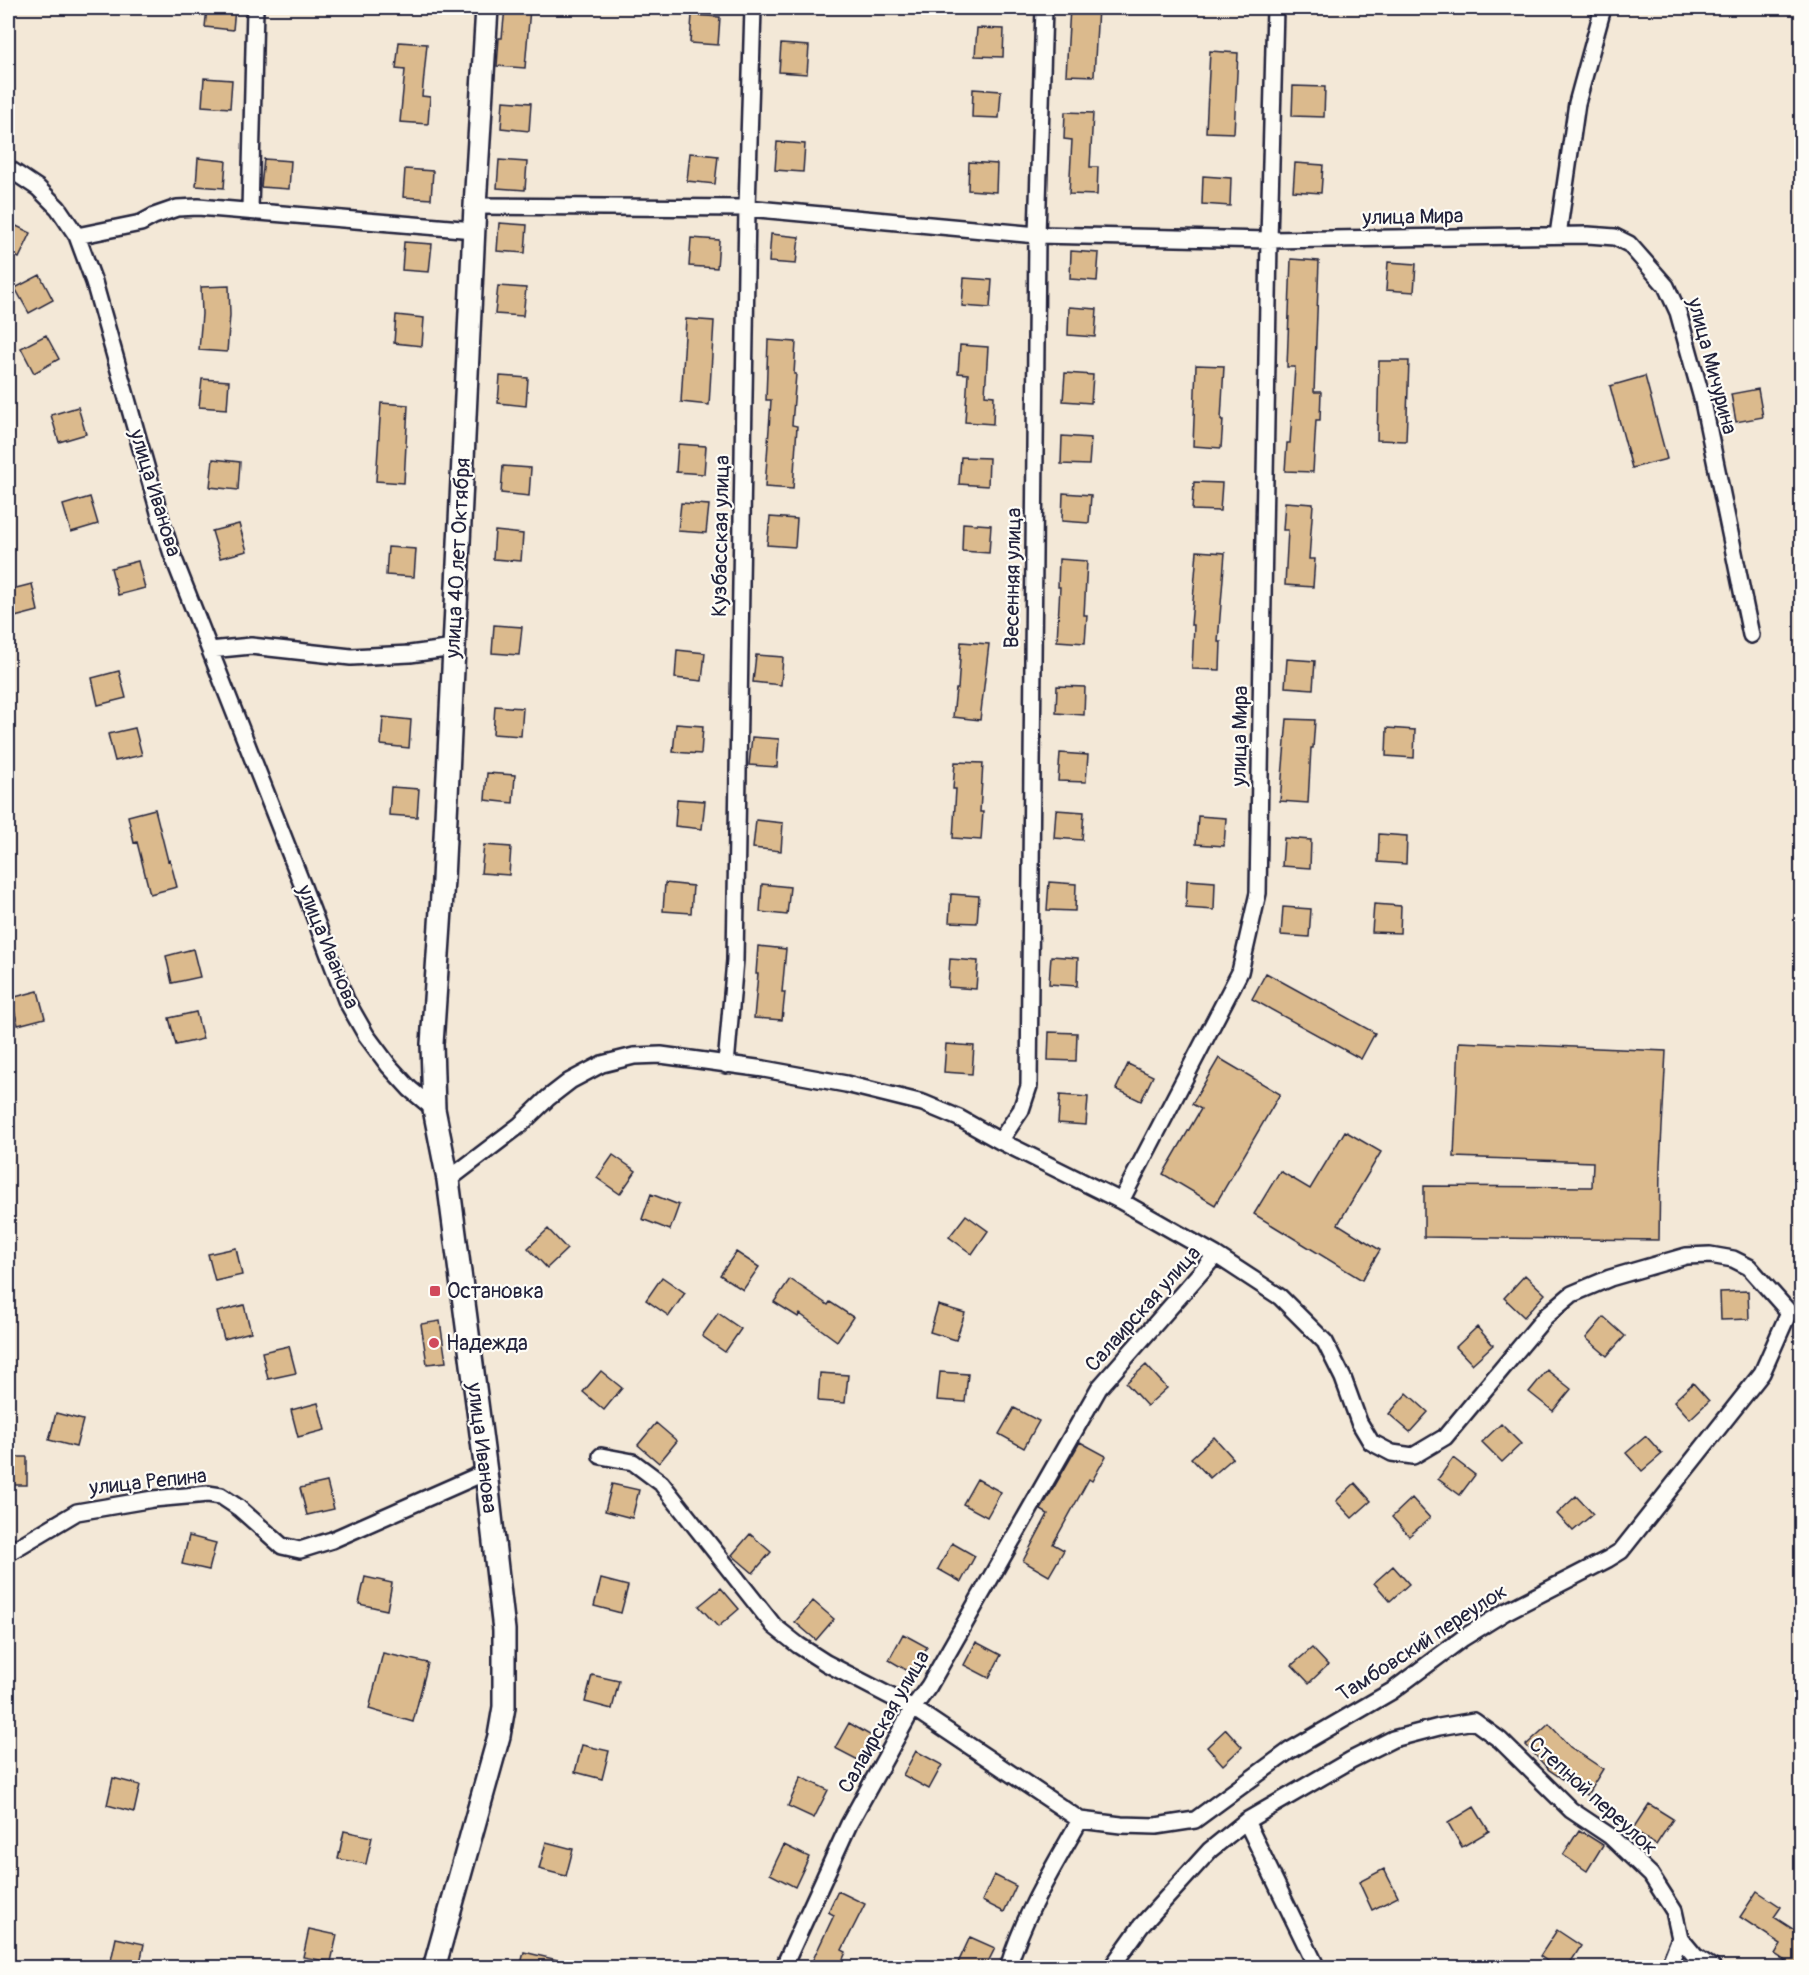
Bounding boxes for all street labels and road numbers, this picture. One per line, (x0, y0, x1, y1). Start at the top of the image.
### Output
street label: улица Мира (1361, 203, 1464, 231)
street label: улица Мичурина (1681, 294, 1743, 437)
street label: улица Иванова (123, 425, 187, 560)
street label: Кузбасская улица (706, 455, 736, 617)
street label: улица 40 лет Октября (439, 457, 477, 660)
street label: Весенняя улица (998, 507, 1028, 649)
street label: улица Мира (1226, 685, 1254, 788)
street label: улица Иванова (290, 880, 365, 1013)
street label: Салаирская улица (1079, 1240, 1207, 1378)
street label: улица Иванова (460, 1380, 503, 1515)
street label: улица Репина (87, 1462, 208, 1502)
street label: Тамбовский переулок (1332, 1578, 1512, 1708)
street label: Салаирская улица (832, 1646, 936, 1798)
street label: Степной переулок (1523, 1731, 1663, 1861)

